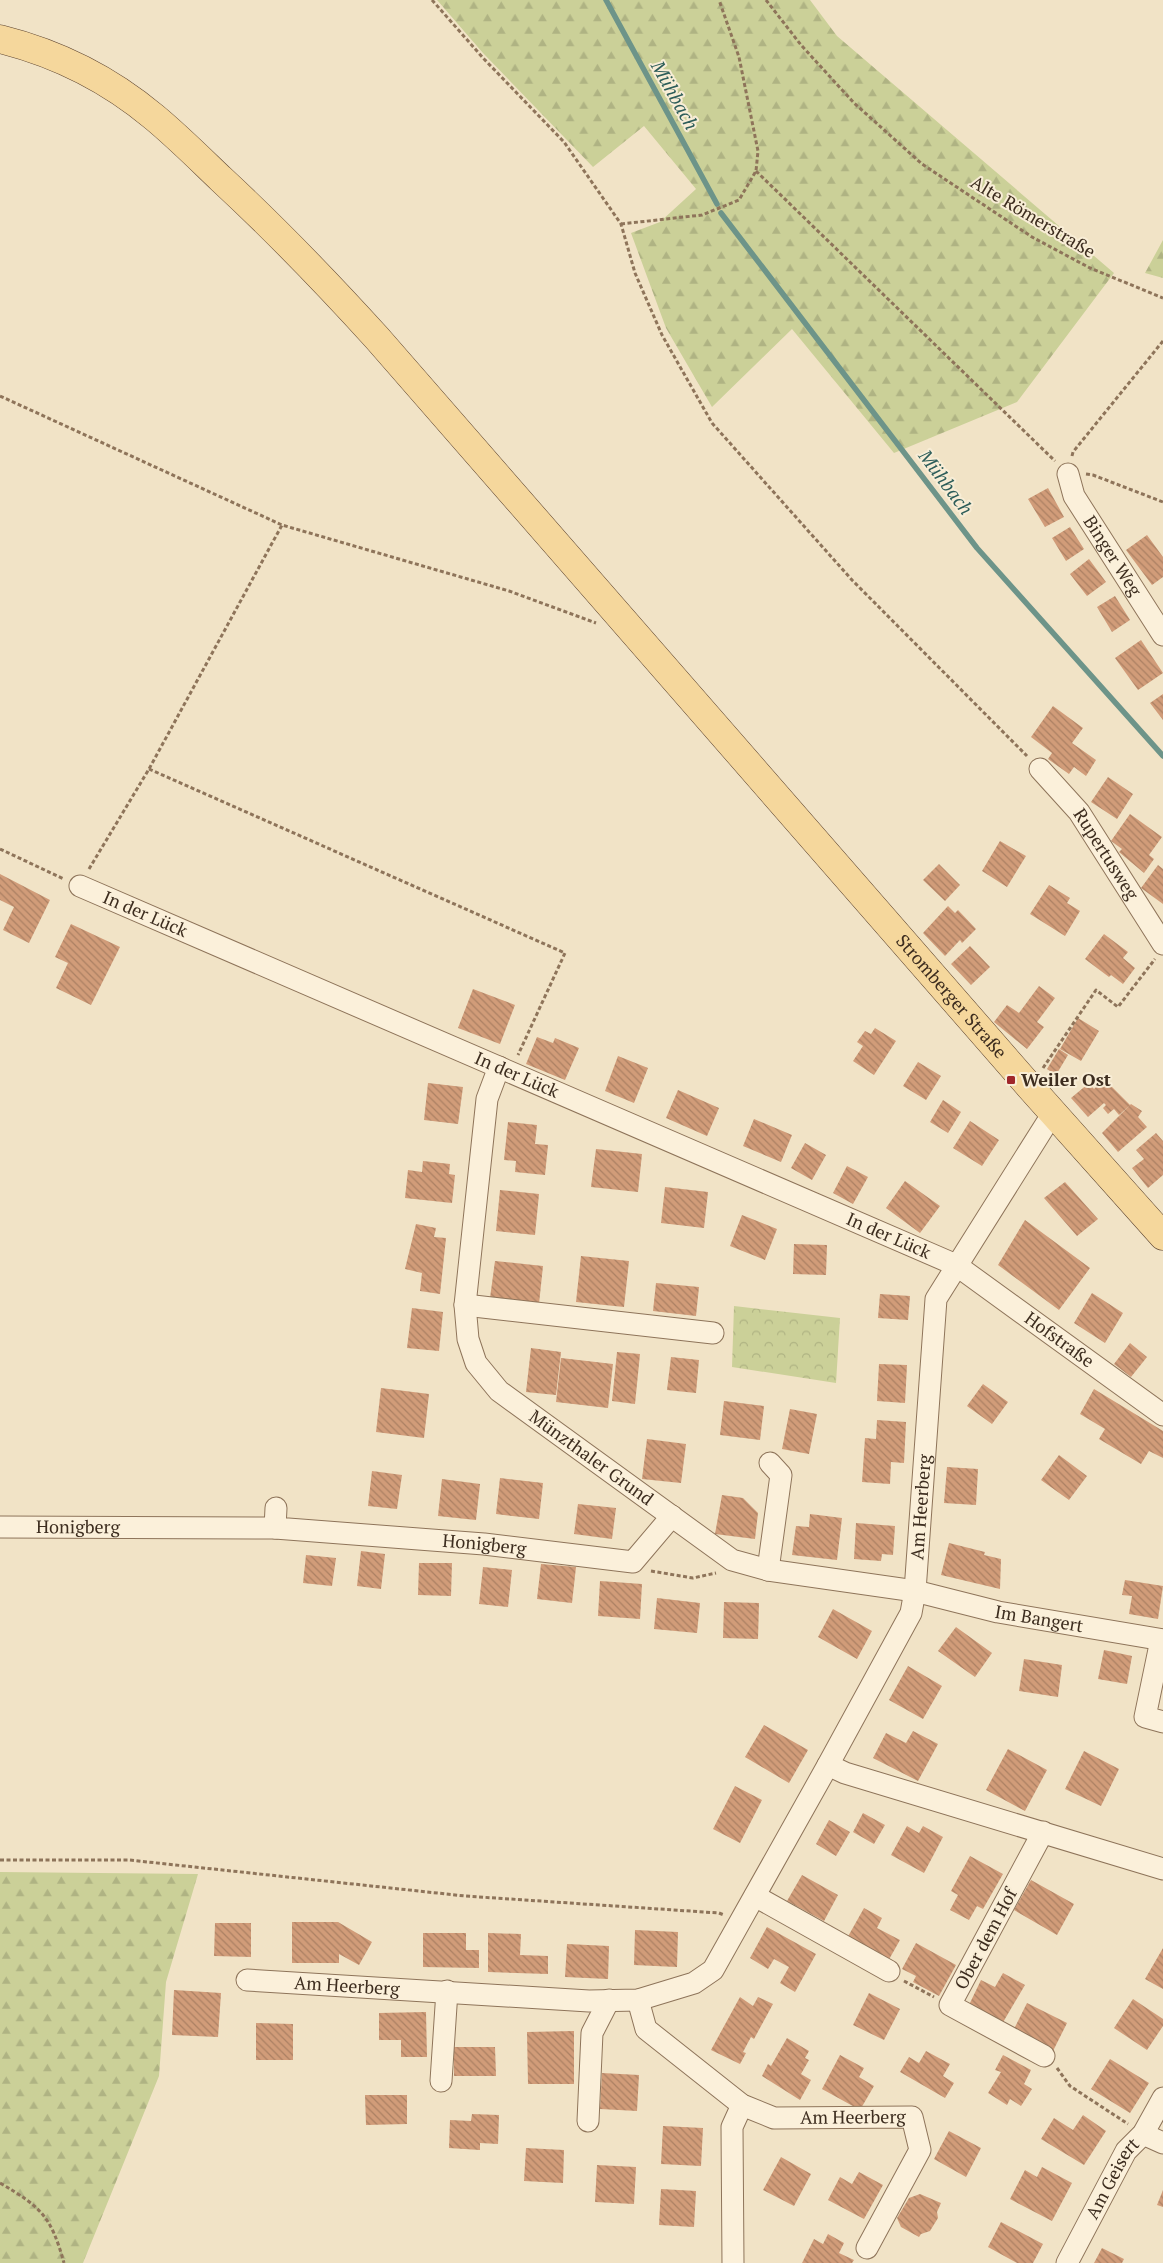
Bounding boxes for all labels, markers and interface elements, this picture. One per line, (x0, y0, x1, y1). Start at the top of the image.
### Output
water label: Mühbach (646, 55, 705, 134)
street label: Alte Römerstraße (967, 169, 1100, 263)
water label: Mühbach (913, 443, 979, 519)
street label: Binger Weg (1079, 511, 1148, 601)
street label: Rupertusweg (1069, 803, 1145, 904)
street label: In der Lück (100, 884, 192, 942)
street label: Stromberger Straße (891, 929, 1013, 1063)
street label: In der Lück (471, 1045, 564, 1103)
place label: Weiler Ost (1021, 1067, 1111, 1091)
marker: Weiler Ost (1005, 1074, 1017, 1086)
street label: In der Lück (843, 1206, 936, 1264)
street label: Hofstraße (1020, 1306, 1099, 1372)
street label: Münzthaler Grund (525, 1404, 659, 1510)
street label: Am Heerberg (904, 1453, 936, 1560)
street label: Honigberg (36, 1514, 121, 1538)
street label: Honigberg (442, 1528, 528, 1560)
street label: Im Bangert (993, 1599, 1086, 1637)
street label: Ober dem Hof (948, 1882, 1023, 1993)
street label: Am Heerberg (293, 1970, 401, 2000)
street label: Am Heerberg (800, 2104, 906, 2129)
street label: Am Geisert (1079, 2132, 1144, 2223)

